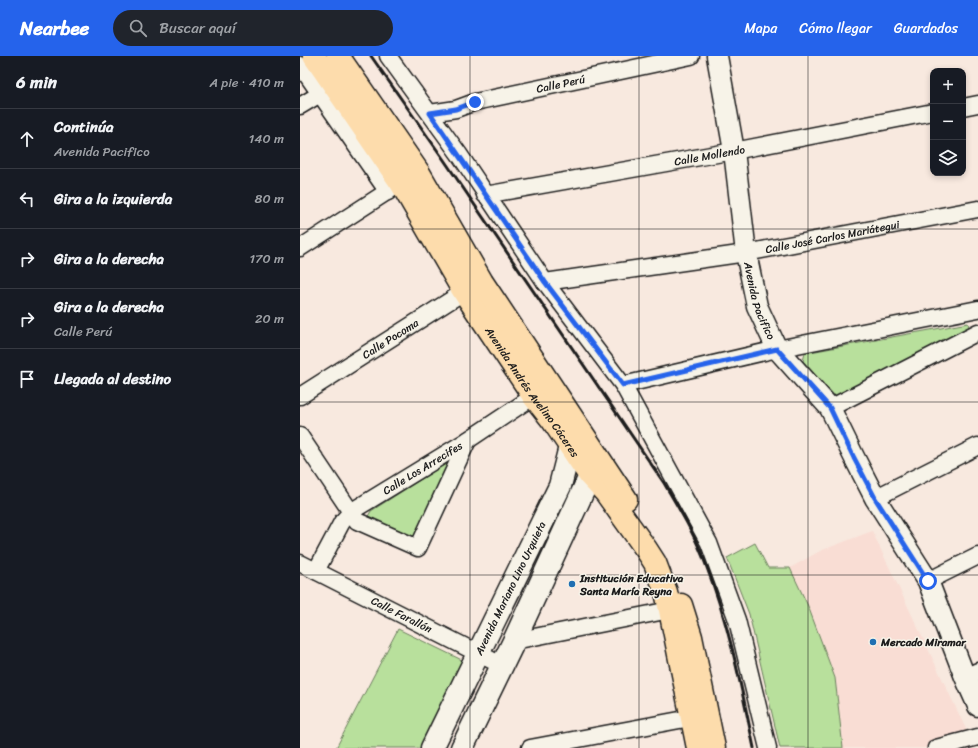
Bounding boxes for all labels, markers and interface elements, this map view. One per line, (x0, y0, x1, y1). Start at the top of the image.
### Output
search box (113, 10, 393, 46)
text: Nearbee (20, 12, 89, 45)
text: Buscar aquí (159, 15, 236, 41)
text: Mapa (744, 16, 777, 41)
text: Cómo llegar (799, 16, 872, 41)
text: Guardados (894, 16, 958, 41)
icon: search (127, 17, 149, 39)
text: 6 min (16, 67, 57, 97)
map controls (930, 68, 966, 176)
button: + (930, 68, 966, 104)
street label: Calle Perú (534, 70, 587, 99)
text: A pie · 410 m (209, 71, 284, 94)
route end (466, 93, 484, 111)
button: − (930, 104, 966, 140)
text: Continúa (54, 114, 113, 140)
text: 140 m (249, 127, 284, 150)
icon: ahead (16, 128, 38, 150)
text: Avenida Pacifico (54, 140, 150, 163)
street label: Calle Mollendo (673, 140, 747, 171)
button: layers (930, 140, 966, 176)
text: Gira a la izquierda (54, 186, 172, 212)
text: 80 m (255, 187, 284, 210)
icon: left (16, 188, 38, 210)
street label: Calle José Carlos Mariátegui (764, 215, 902, 259)
text: Gira a la derecha (54, 246, 164, 272)
text: 170 m (249, 247, 284, 270)
icon: right (16, 248, 38, 270)
street label: Avenida Pacifico (738, 259, 781, 344)
text: Gira a la derecha (54, 294, 164, 320)
text: 20 m (255, 307, 284, 330)
icon: right (16, 308, 38, 330)
street label: Calle Pocoma (358, 314, 423, 364)
text: Calle Perú (54, 320, 112, 343)
street label: Avenida Andrés Avelino Cáceres (479, 322, 585, 462)
text: Llegada al destino (54, 366, 171, 392)
icon: arrive (16, 368, 38, 390)
street label: Calle Los Arrecifes (379, 436, 467, 500)
street label: Avenida Mariano Lino Urquieta (469, 518, 552, 659)
place label: Institución Educativa Santa María Reyna (579, 569, 684, 601)
route start (919, 572, 937, 590)
marker: Institución Educativa Santa María Reyna (567, 579, 577, 589)
street label: Calle Farallón (367, 591, 435, 639)
place label: Mercado Miramar (880, 633, 967, 652)
marker: Mercado Miramar (868, 637, 878, 647)

